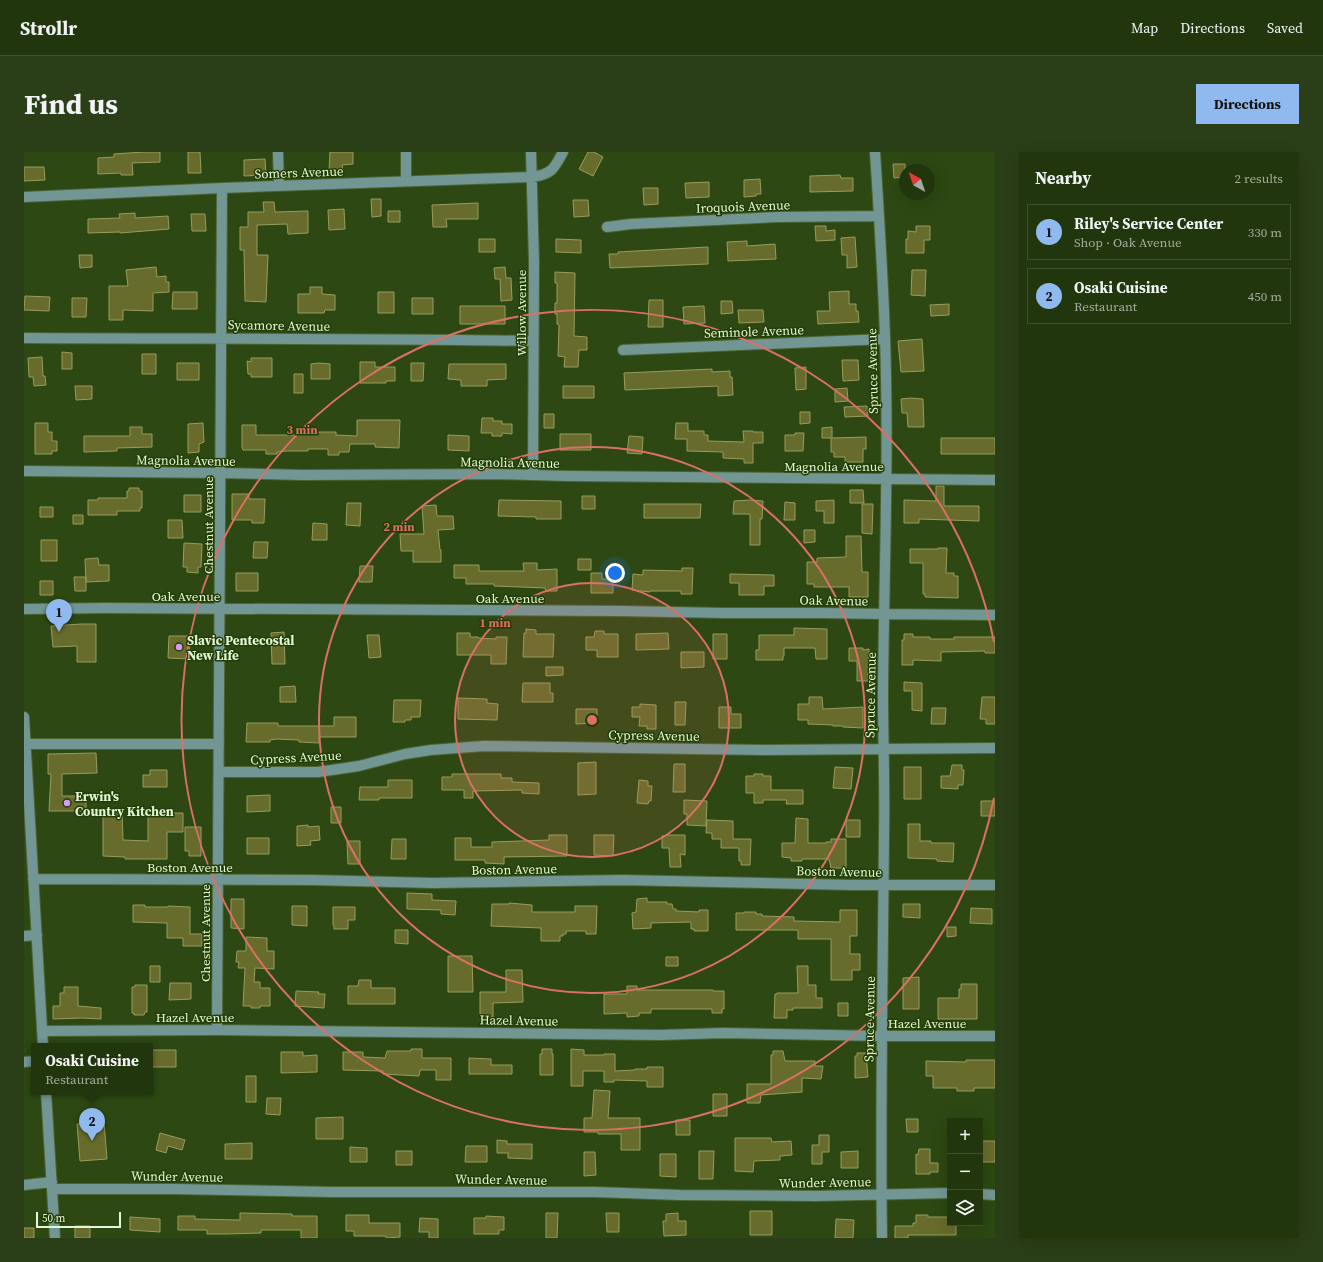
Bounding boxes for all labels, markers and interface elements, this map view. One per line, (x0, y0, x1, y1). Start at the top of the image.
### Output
text: Strollr (20, 15, 77, 41)
text: Map (1131, 18, 1158, 38)
text: Directions (1180, 18, 1245, 38)
text: Saved (1267, 18, 1303, 38)
button: Directions (1196, 84, 1299, 124)
text: Find us (24, 85, 118, 123)
street label: Somers Avenue (254, 162, 344, 183)
north arrow (899, 164, 935, 200)
text: Nearby (1035, 166, 1091, 190)
text: 2 results (1235, 170, 1283, 187)
street label: Iroquois Avenue (696, 196, 791, 217)
text: Riley's Service Center (1074, 213, 1223, 234)
text: 1 (1045, 224, 1053, 241)
text: 330 m (1248, 224, 1282, 241)
text: Shop · Oak Avenue (1074, 234, 1182, 251)
street label: Willow Avenue (513, 269, 530, 356)
text: Osaki Cuisine (1074, 277, 1168, 298)
text: 2 (1045, 288, 1053, 305)
text: 450 m (1248, 288, 1282, 305)
text: Restaurant (1074, 298, 1137, 315)
street label: Sycamore Avenue (228, 316, 331, 335)
street label: Seminole Avenue (704, 321, 805, 342)
street label: Spruce Avenue (863, 328, 882, 414)
text: 3 min (286, 422, 318, 438)
street label: Magnolia Avenue (136, 451, 236, 470)
street label: Magnolia Avenue (460, 453, 560, 472)
street label: Magnolia Avenue (784, 458, 884, 475)
street label: Chestnut Avenue (200, 476, 217, 574)
text: 2 min (383, 519, 415, 535)
your location (605, 563, 625, 583)
street label: Oak Avenue (152, 588, 221, 605)
street label: Oak Avenue (476, 590, 545, 607)
street label: Oak Avenue (800, 591, 869, 610)
pin: 1 (46, 599, 72, 632)
text: 1 min (479, 615, 511, 631)
place label: Slavic Pentecostal New Life (187, 632, 295, 664)
marker: Slavic Pentecostal New Life (174, 642, 184, 652)
street label: Spruce Avenue (861, 652, 880, 738)
centre of rings (585, 713, 599, 727)
street label: Cypress Avenue (608, 726, 700, 745)
street label: Cypress Avenue (250, 747, 342, 768)
place label: Erwin's Country Kitchen (75, 788, 174, 820)
marker: Erwin's Country Kitchen (62, 798, 72, 808)
street label: Boston Avenue (147, 859, 233, 876)
street label: Boston Avenue (471, 860, 557, 879)
street label: Boston Avenue (796, 862, 882, 881)
street label: Chestnut Avenue (197, 884, 214, 982)
street label: Spruce Avenue (860, 976, 879, 1062)
street label: Hazel Avenue (156, 1009, 235, 1026)
street label: Hazel Avenue (480, 1011, 559, 1030)
street label: Hazel Avenue (888, 1015, 967, 1032)
popup (31, 1043, 153, 1095)
text: Osaki Cuisine (45, 1050, 139, 1071)
text: Restaurant (45, 1071, 108, 1088)
pin: 2 (79, 1108, 105, 1141)
map controls (947, 1118, 983, 1226)
button: + (947, 1118, 983, 1154)
button: − (947, 1154, 983, 1190)
street label: Wunder Avenue (131, 1167, 224, 1186)
street label: Wunder Avenue (455, 1170, 548, 1189)
street label: Wunder Avenue (779, 1173, 872, 1192)
button: layers (947, 1190, 983, 1226)
scale bar (36, 1210, 121, 1229)
text: 50 m (42, 1211, 65, 1226)

